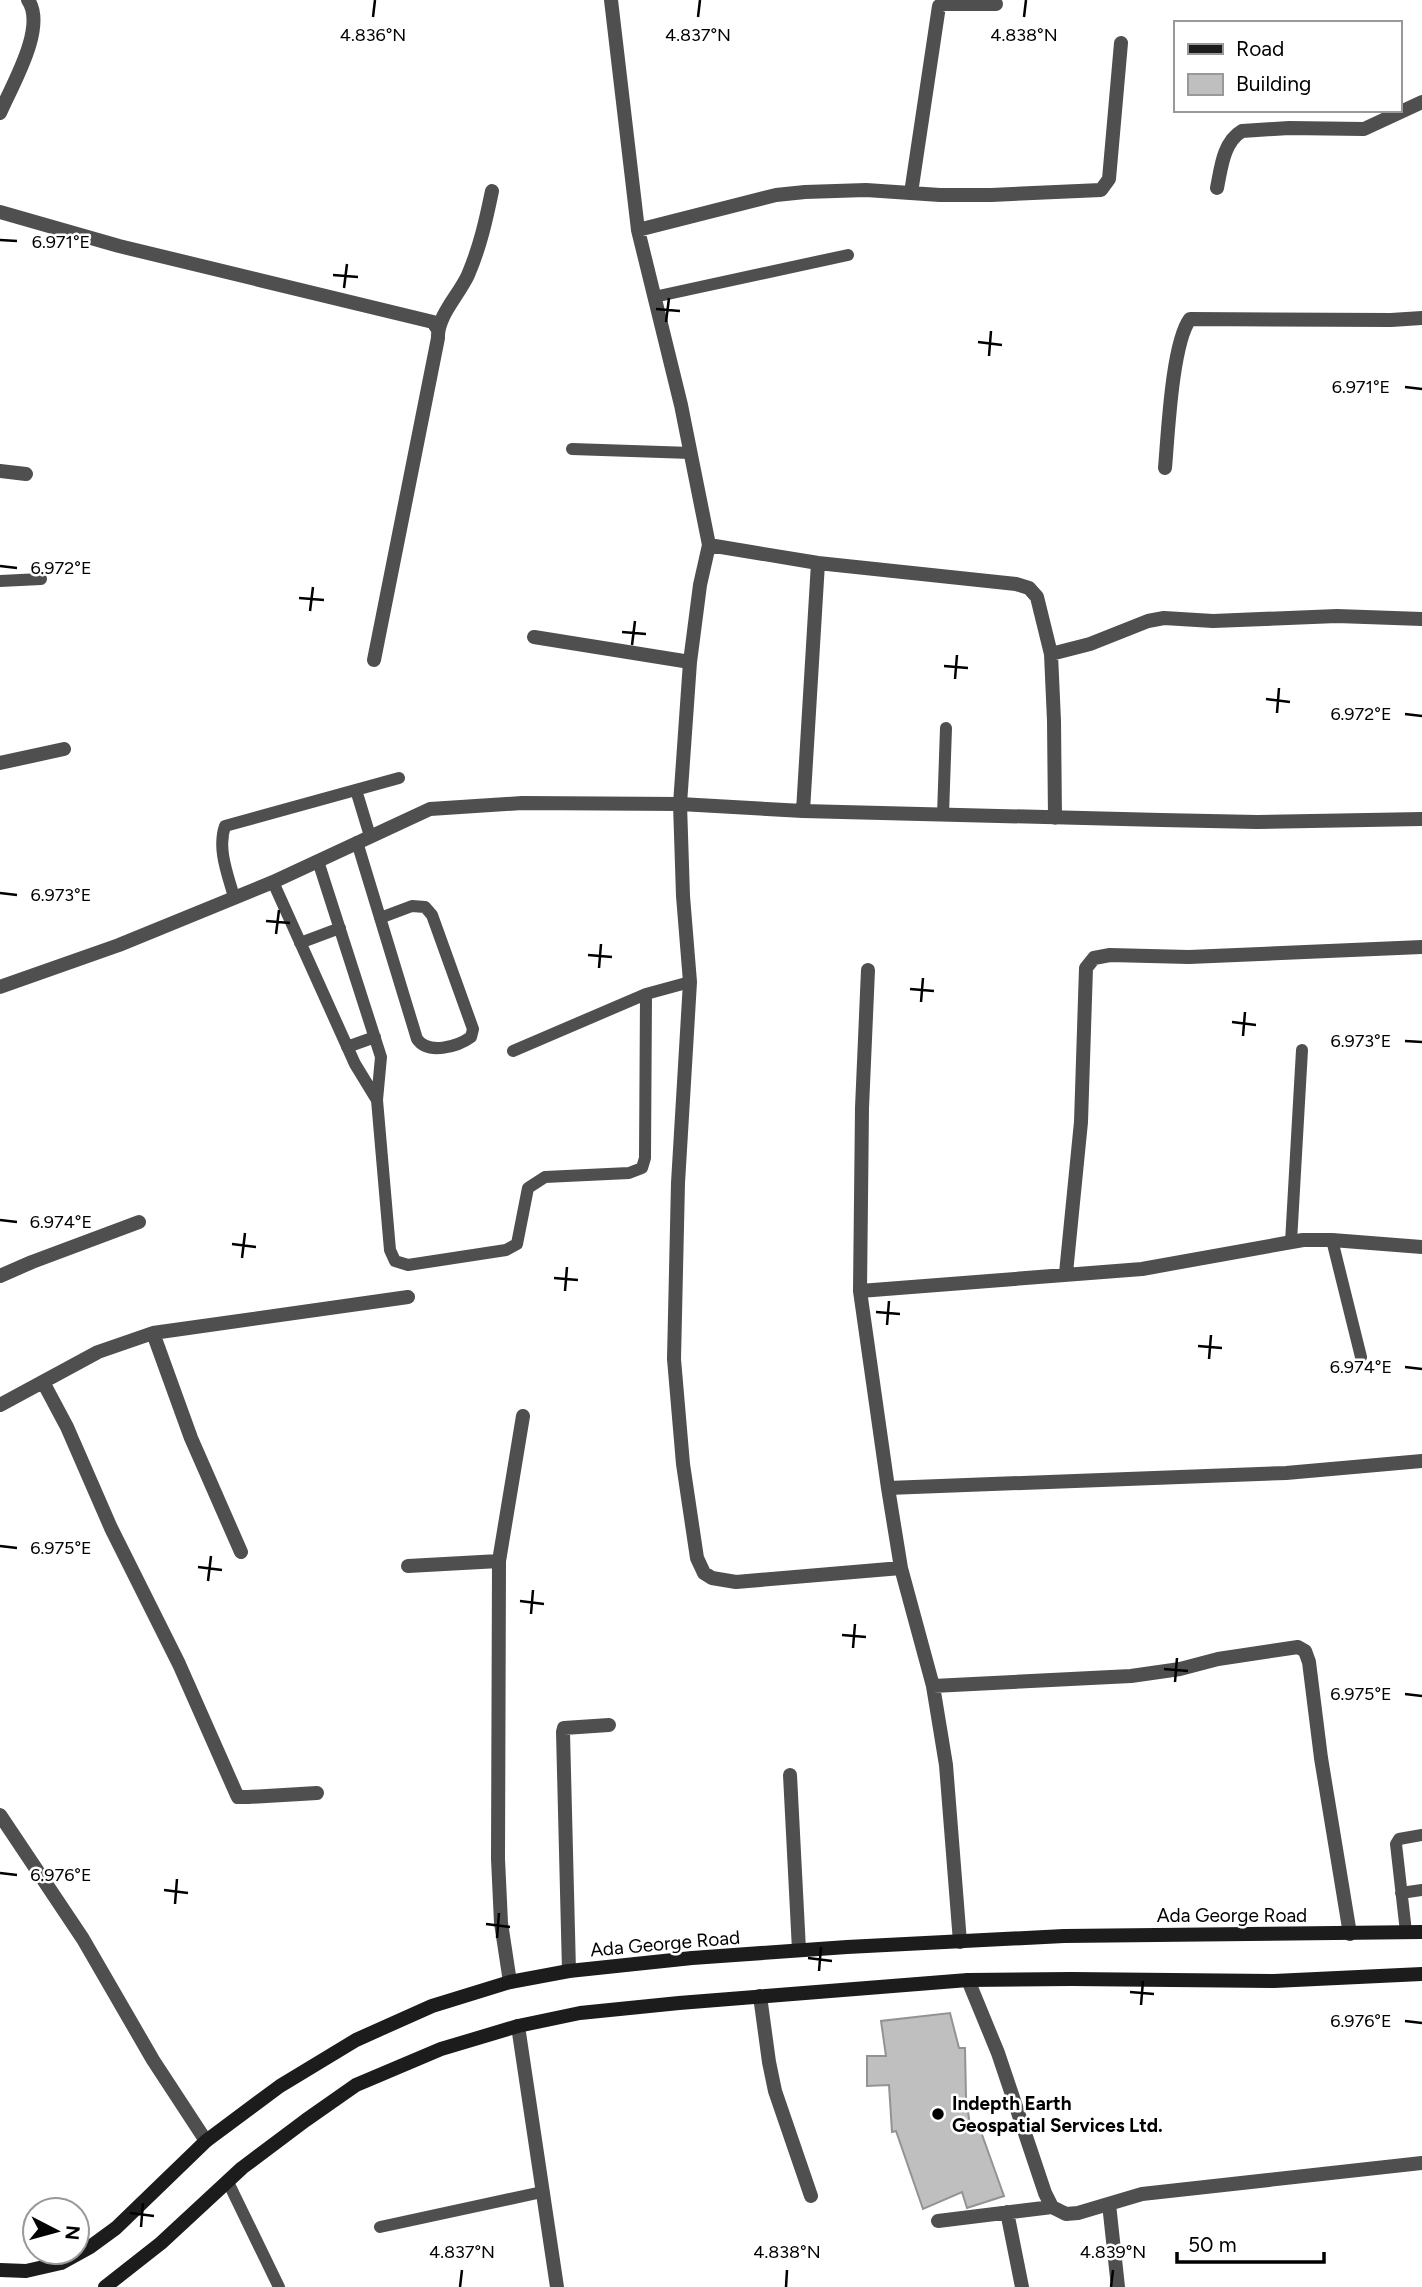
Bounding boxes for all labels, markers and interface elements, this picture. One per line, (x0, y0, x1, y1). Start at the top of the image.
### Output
legend (1174, 21, 1401, 112)
text: 4.836°N (340, 24, 406, 46)
text: 4.837°N (665, 24, 731, 46)
text: 4.838°N (990, 24, 1058, 46)
text: Road (1236, 36, 1284, 61)
text: Building (1236, 71, 1311, 96)
text: 6.971°E (32, 231, 90, 253)
text: 6.971°E (1332, 376, 1390, 398)
text: 6.972°E (30, 557, 92, 579)
text: 6.972°E (1330, 703, 1392, 725)
text: 6.973°E (31, 884, 91, 906)
text: 6.973°E (1331, 1030, 1391, 1052)
text: 6.974°E (30, 1211, 92, 1233)
text: 6.974°E (1330, 1356, 1392, 1378)
text: 6.975°E (30, 1537, 92, 1559)
text: 6.975°E (1330, 1683, 1392, 1705)
text: 6.976°E (30, 1864, 92, 1886)
street label: Ada George Road (1157, 1904, 1307, 1927)
street label: Ada George Road (589, 1925, 741, 1962)
text: 6.976°E (1330, 2010, 1392, 2032)
place label: Indepth Earth Geospatial Services Ltd. (952, 2092, 1163, 2137)
marker: Indepth Earth Geospatial Services Ltd. (930, 2106, 946, 2122)
north arrow (21, 2196, 91, 2266)
scale bar (1177, 2220, 1324, 2264)
text: N (60, 2224, 85, 2241)
text: 50 m (1188, 2232, 1237, 2257)
text: 4.837°N (429, 2241, 495, 2263)
text: 4.838°N (753, 2241, 821, 2263)
text: 4.839°N (1080, 2241, 1146, 2263)

